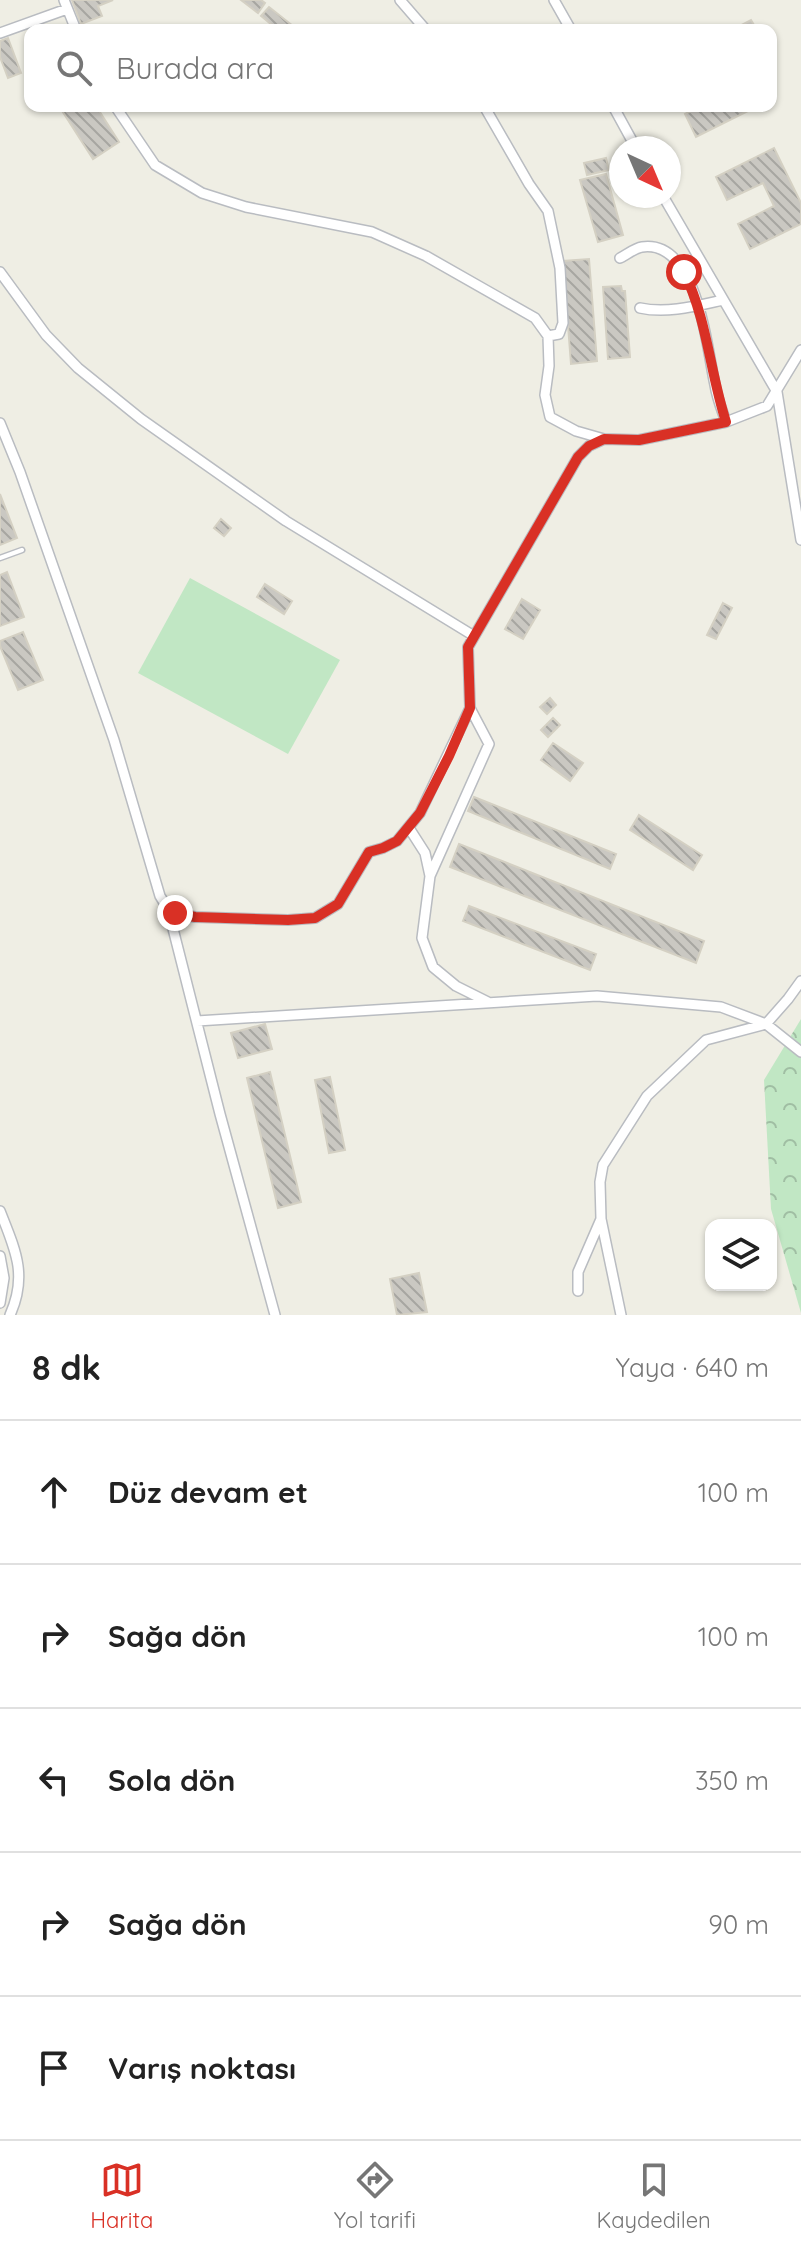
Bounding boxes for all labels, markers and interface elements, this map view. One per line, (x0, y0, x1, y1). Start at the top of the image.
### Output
search box (24, 24, 777, 112)
icon: search (52, 46, 96, 90)
text: Burada ara (116, 49, 274, 87)
north arrow (609, 136, 681, 208)
route start (666, 254, 702, 290)
route end (157, 895, 193, 931)
map controls (705, 1219, 777, 1291)
button: layers (705, 1219, 777, 1291)
text: 8 dk (32, 1346, 101, 1389)
text: Yaya · 640 m (615, 1351, 769, 1384)
icon: ahead (32, 1470, 76, 1514)
text: Düz devam et (108, 1473, 308, 1511)
text: 100 m (698, 1476, 769, 1509)
icon: right (32, 1614, 76, 1658)
text: Sağa dön (108, 1617, 247, 1655)
text: 100 m (698, 1620, 769, 1653)
icon: left (32, 1758, 76, 1802)
text: Sola dön (108, 1761, 235, 1799)
text: 350 m (695, 1764, 769, 1797)
icon: right (32, 1902, 76, 1946)
text: Sağa dön (108, 1905, 247, 1943)
text: 90 m (708, 1908, 769, 1941)
icon: arrive (32, 2046, 76, 2090)
text: Varış noktası (108, 2049, 296, 2087)
tab: Harita (90, 2158, 153, 2234)
tab: Yol tarifi (334, 2158, 416, 2234)
tab: Kaydedilen (596, 2158, 711, 2234)

